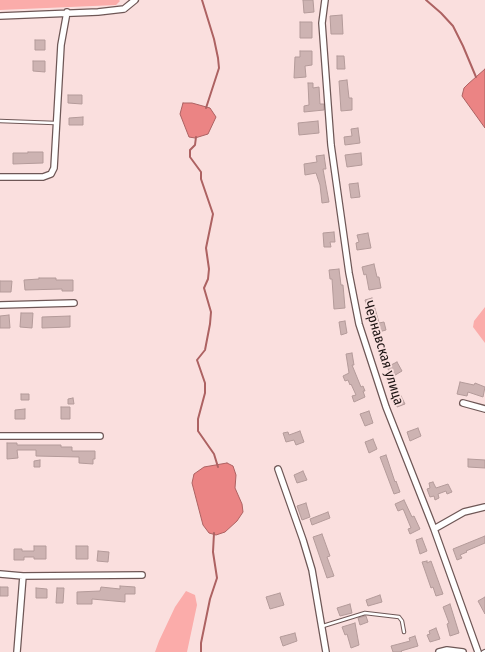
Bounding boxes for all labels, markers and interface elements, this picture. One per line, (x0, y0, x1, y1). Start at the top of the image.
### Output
street label: Чернавская улица (359, 299, 407, 407)

